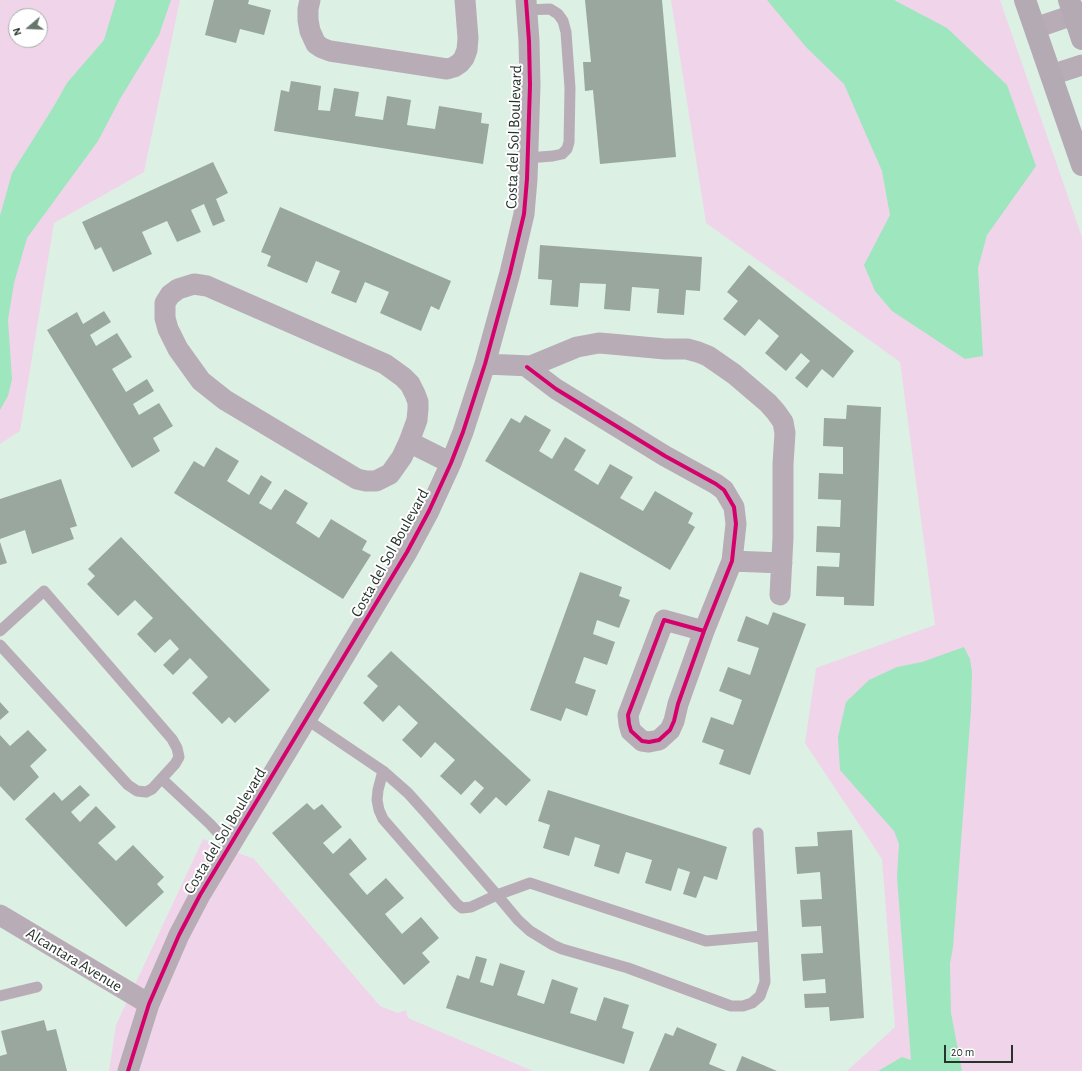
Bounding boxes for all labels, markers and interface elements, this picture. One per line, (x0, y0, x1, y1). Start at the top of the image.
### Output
north arrow (8, 8, 48, 48)
text: N (11, 26, 24, 37)
street label: Costa del Sol Boulevard (502, 65, 526, 209)
street label: Costa del Sol Boulevard (347, 485, 433, 621)
street label: Costa del Sol Boulevard (180, 764, 270, 898)
street label: Alcantara Avenue (22, 924, 126, 996)
scale bar (946, 1037, 1015, 1063)
text: 20 m (951, 1046, 974, 1058)

